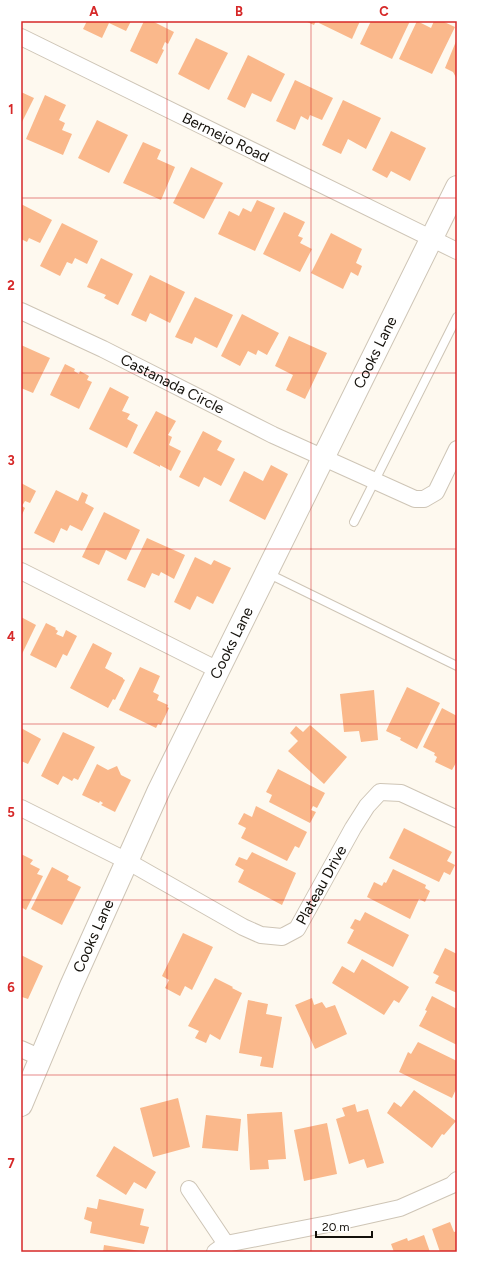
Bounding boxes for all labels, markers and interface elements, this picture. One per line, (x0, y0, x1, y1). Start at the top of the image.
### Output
text: A (89, 4, 99, 19)
text: B (235, 4, 243, 19)
text: C (379, 4, 389, 19)
text: 1 (8, 102, 14, 117)
street label: Bermejo Road (179, 109, 272, 166)
text: 2 (7, 278, 15, 293)
street label: Cooks Lane (350, 313, 401, 392)
street label: Castanada Circle (117, 350, 227, 418)
text: 3 (7, 453, 15, 468)
street label: Cooks Lane (206, 604, 257, 682)
text: 4 (7, 629, 15, 644)
text: 5 (7, 805, 15, 820)
street label: Plateau Drive (292, 842, 351, 928)
street label: Cooks Lane (69, 897, 118, 975)
text: 6 (7, 980, 15, 995)
text: 7 (7, 1156, 15, 1171)
scale bar (316, 1213, 372, 1239)
text: 20 m (322, 1220, 350, 1234)

